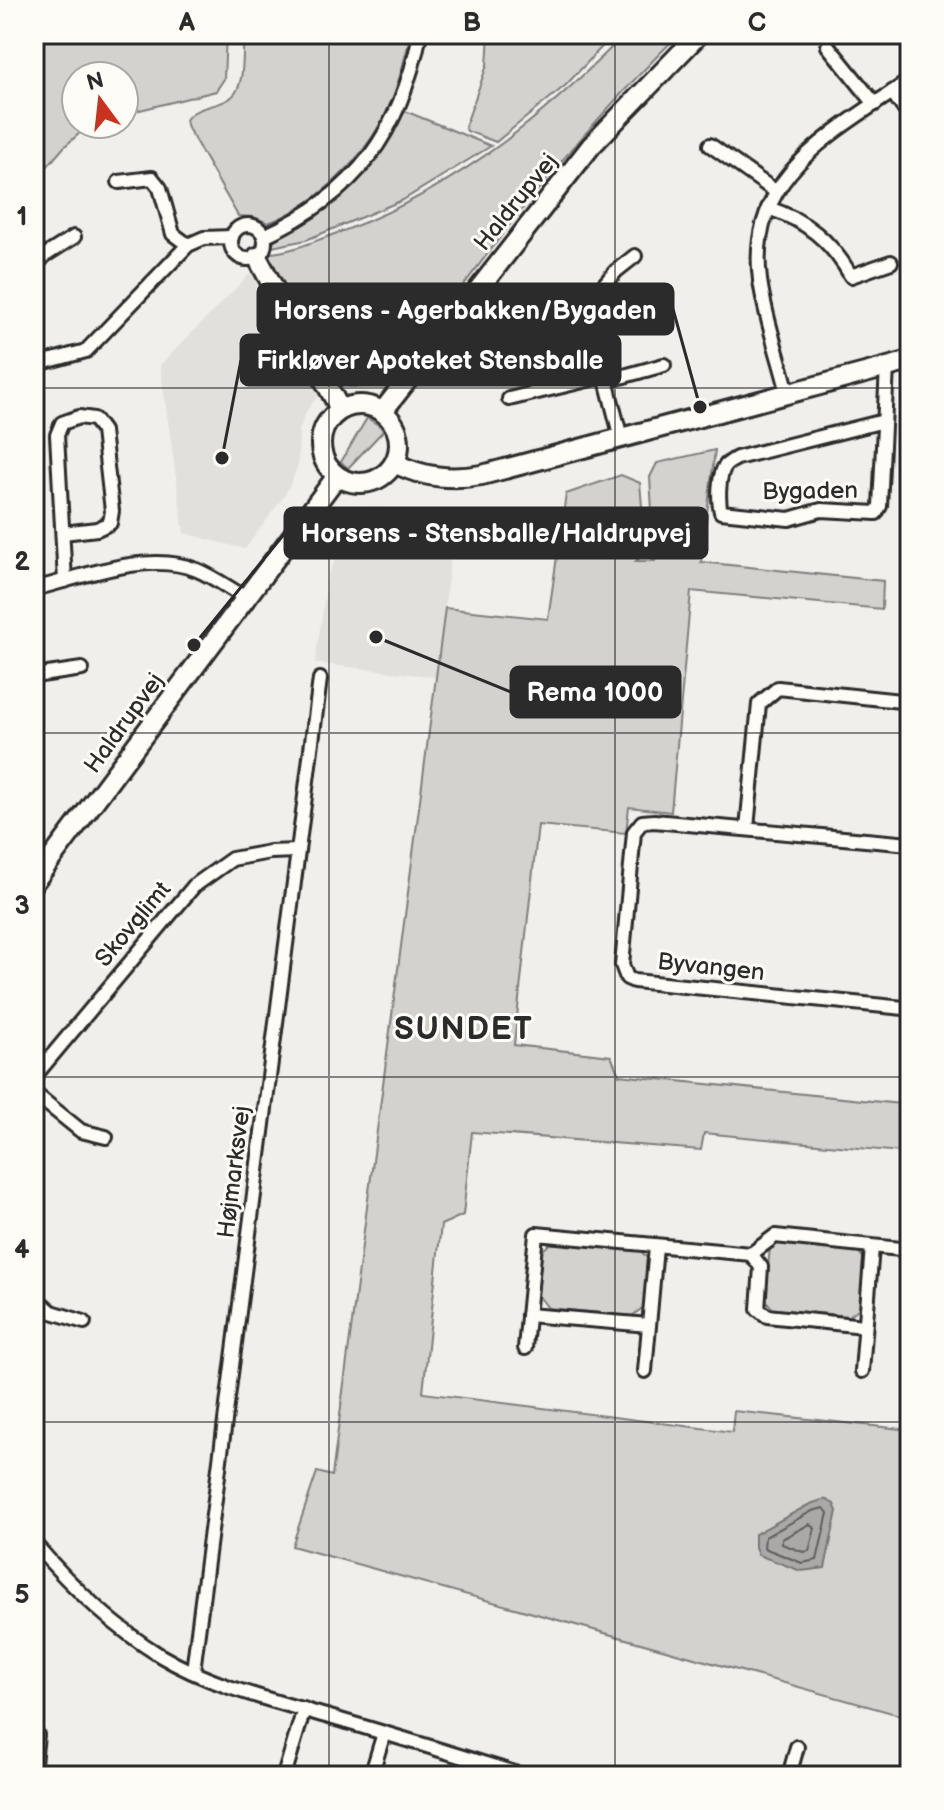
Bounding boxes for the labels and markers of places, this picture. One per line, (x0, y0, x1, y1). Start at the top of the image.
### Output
callout: Horsens - Agerbakken/Bygaden (258, 284, 673, 334)
callout: Firkløver Apoteket Stensballe (241, 335, 620, 385)
callout: Horsens - Stensballe/Haldrupvej (285, 508, 707, 558)
callout: Rema 1000 (511, 667, 680, 717)

